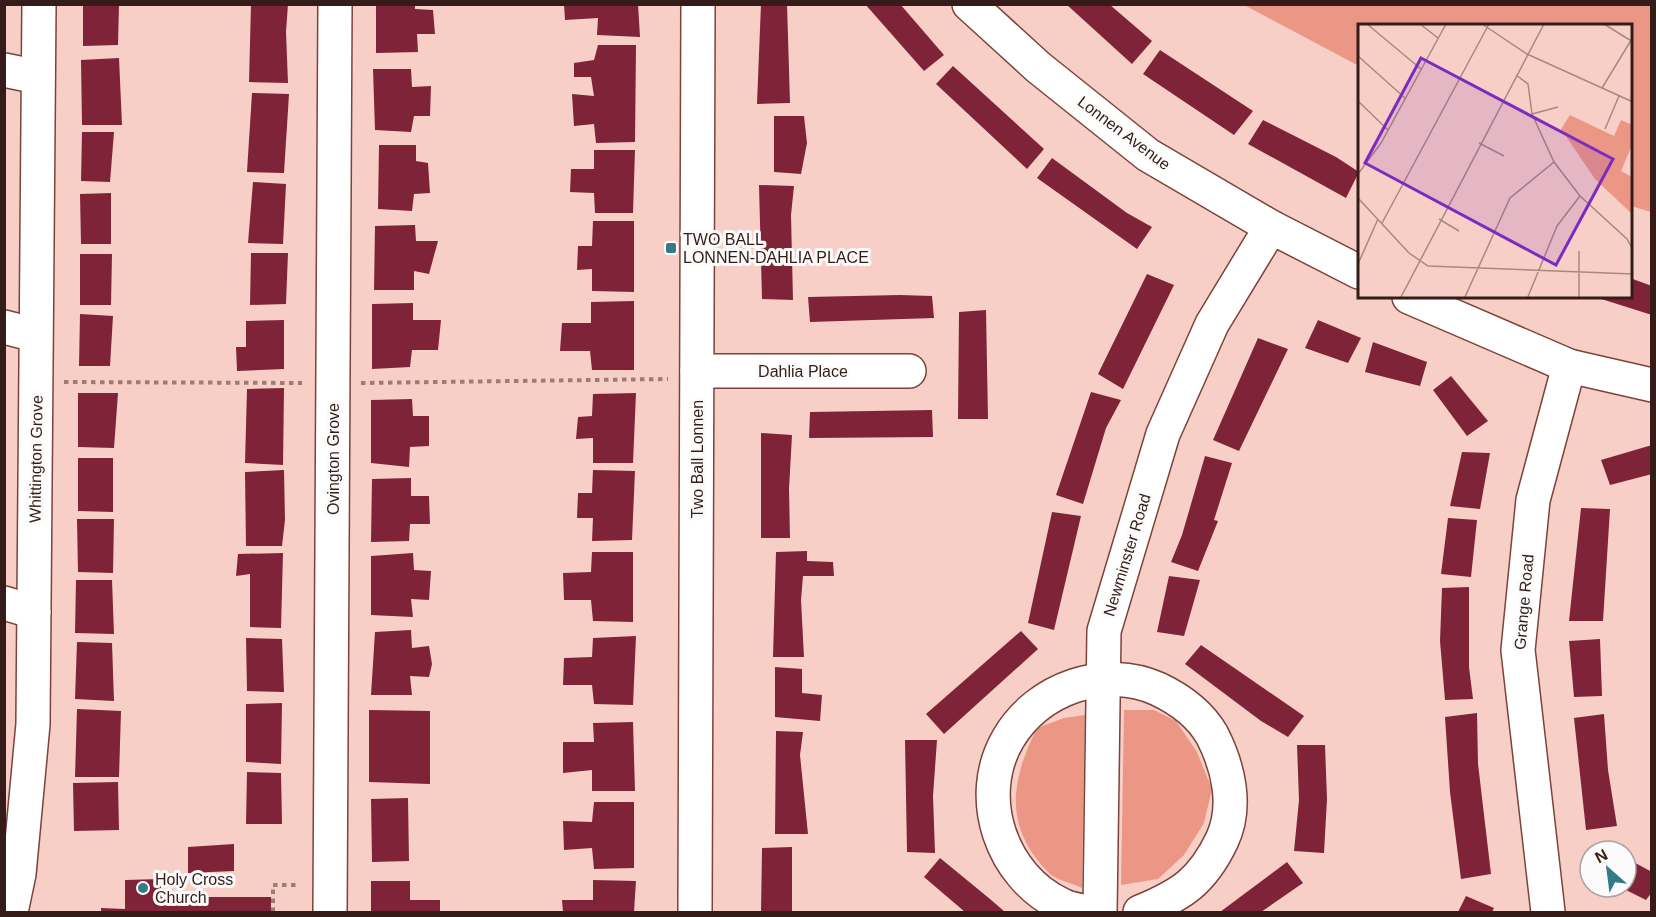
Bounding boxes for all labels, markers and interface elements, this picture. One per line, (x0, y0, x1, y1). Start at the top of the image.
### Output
inset map (1358, 24, 1632, 298)
street label: Lonnen Avenue (1075, 93, 1173, 173)
place label: TWO BALL LONNEN-DAHLIA PLACE (683, 231, 869, 266)
marker: TWO BALL LONNEN-DAHLIA PLACE (664, 241, 678, 255)
street label: Dahlia Place (758, 363, 848, 380)
street label: Whittington Grove (26, 395, 46, 523)
street label: Two Ball Lonnen (689, 400, 706, 518)
street label: Ovington Grove (325, 403, 342, 515)
street label: Newminster Road (1100, 492, 1154, 618)
street label: Grange Road (1511, 553, 1537, 651)
north arrow (1578, 839, 1638, 899)
text: N (1592, 846, 1610, 866)
place label: Holy Cross Church (155, 871, 233, 906)
marker: Holy Cross Church (136, 881, 150, 895)

